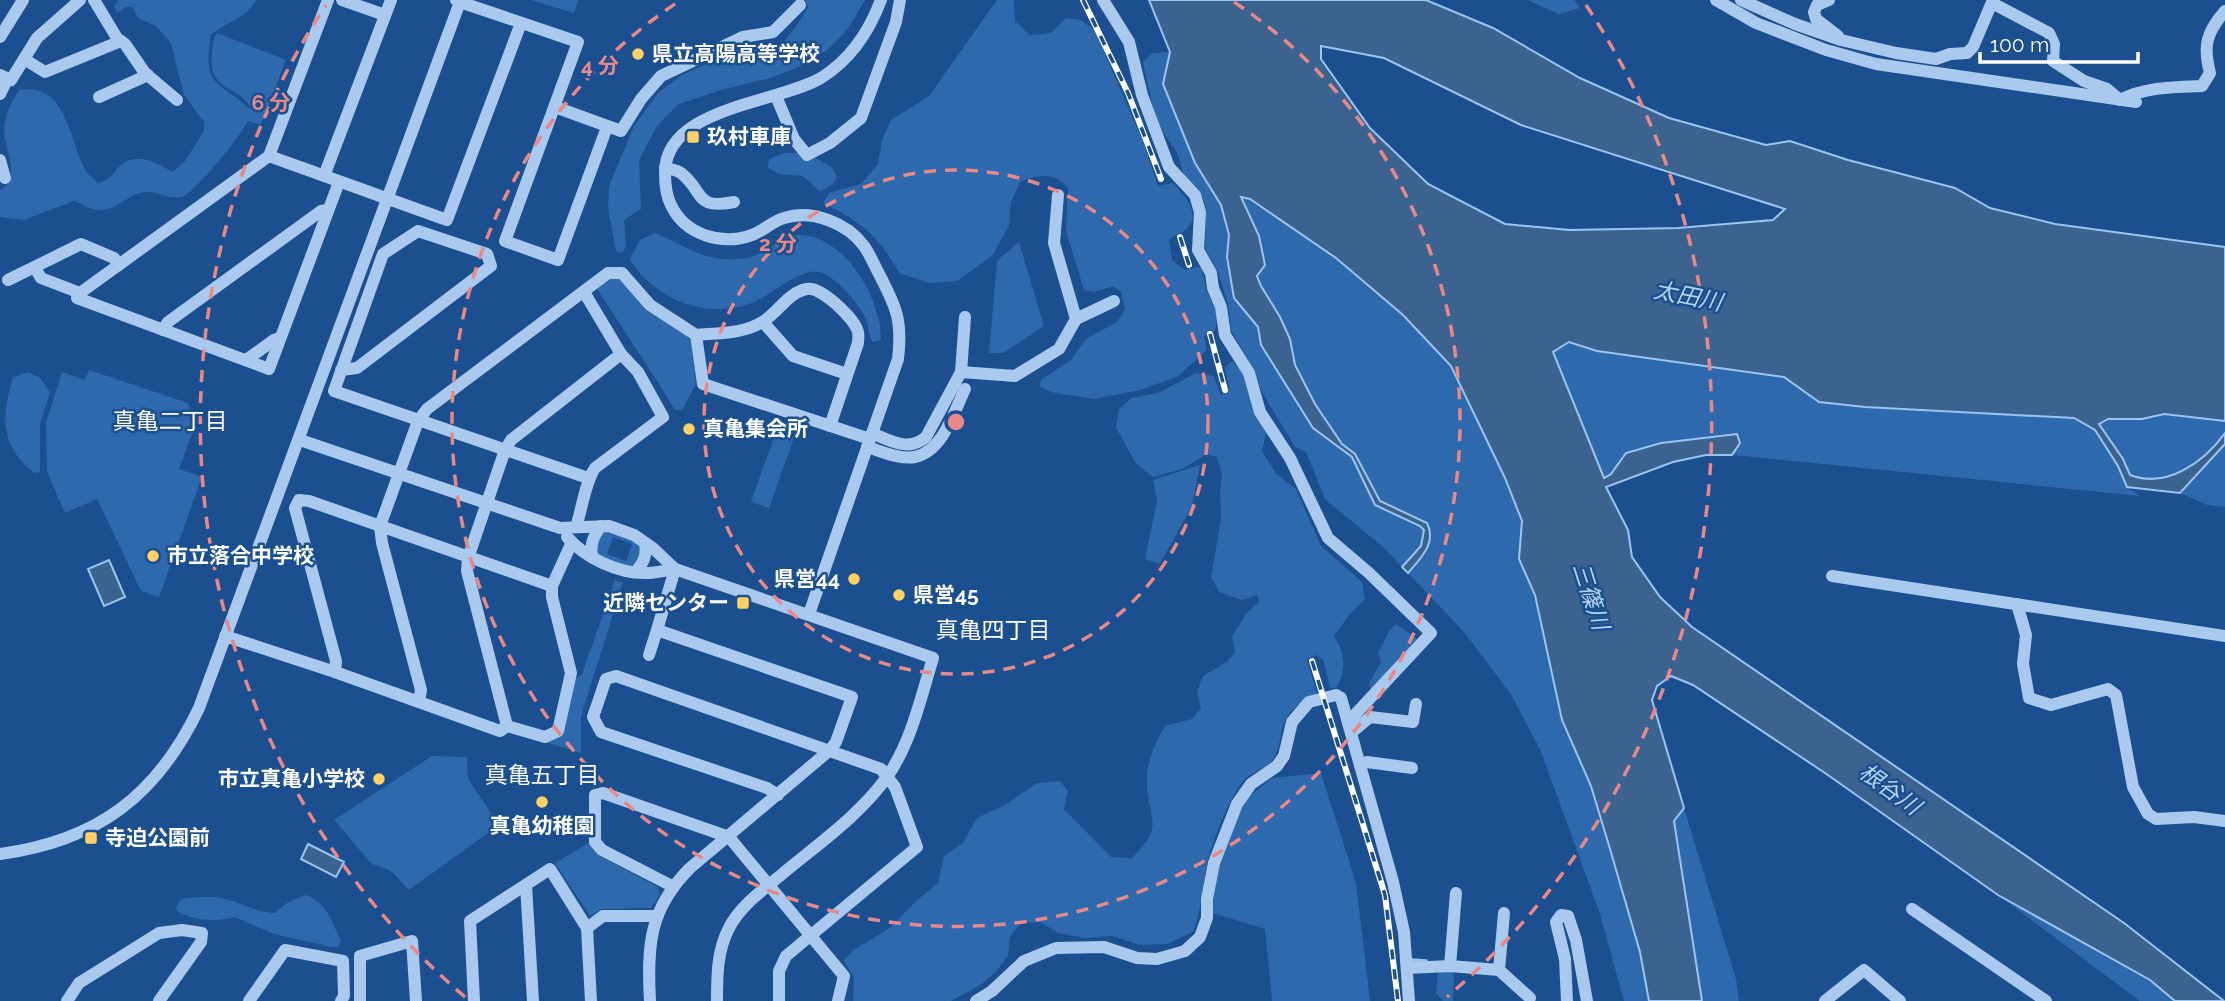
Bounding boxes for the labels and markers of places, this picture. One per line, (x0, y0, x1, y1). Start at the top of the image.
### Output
place label: 県立高陽高等学校 (652, 41, 820, 66)
marker: 県立高陽高等学校 (630, 46, 646, 62)
place label: 玖村車庫 (707, 124, 791, 149)
marker: 玖村車庫 (685, 129, 701, 145)
centre of rings (944, 410, 968, 434)
place label: 真亀集会所 (703, 416, 808, 441)
marker: 真亀集会所 (681, 421, 697, 437)
place label: 市立落合中学校 (167, 543, 314, 568)
marker: 市立落合中学校 (145, 548, 161, 564)
place label: 県営44 (774, 566, 840, 591)
marker: 県営44 (846, 571, 862, 587)
place label: 県営45 (913, 582, 979, 607)
marker: 県営45 (891, 587, 907, 603)
place label: 近隣センター (603, 590, 729, 615)
marker: 近隣センター (735, 595, 751, 611)
place label: 市立真亀小学校 (218, 766, 365, 791)
marker: 市立真亀小学校 (371, 771, 387, 787)
marker: 真亀幼稚園 (534, 794, 550, 810)
place label: 真亀幼稚園 (490, 813, 595, 838)
place label: 寺迫公園前 (105, 825, 210, 850)
marker: 寺迫公園前 (83, 830, 99, 846)

